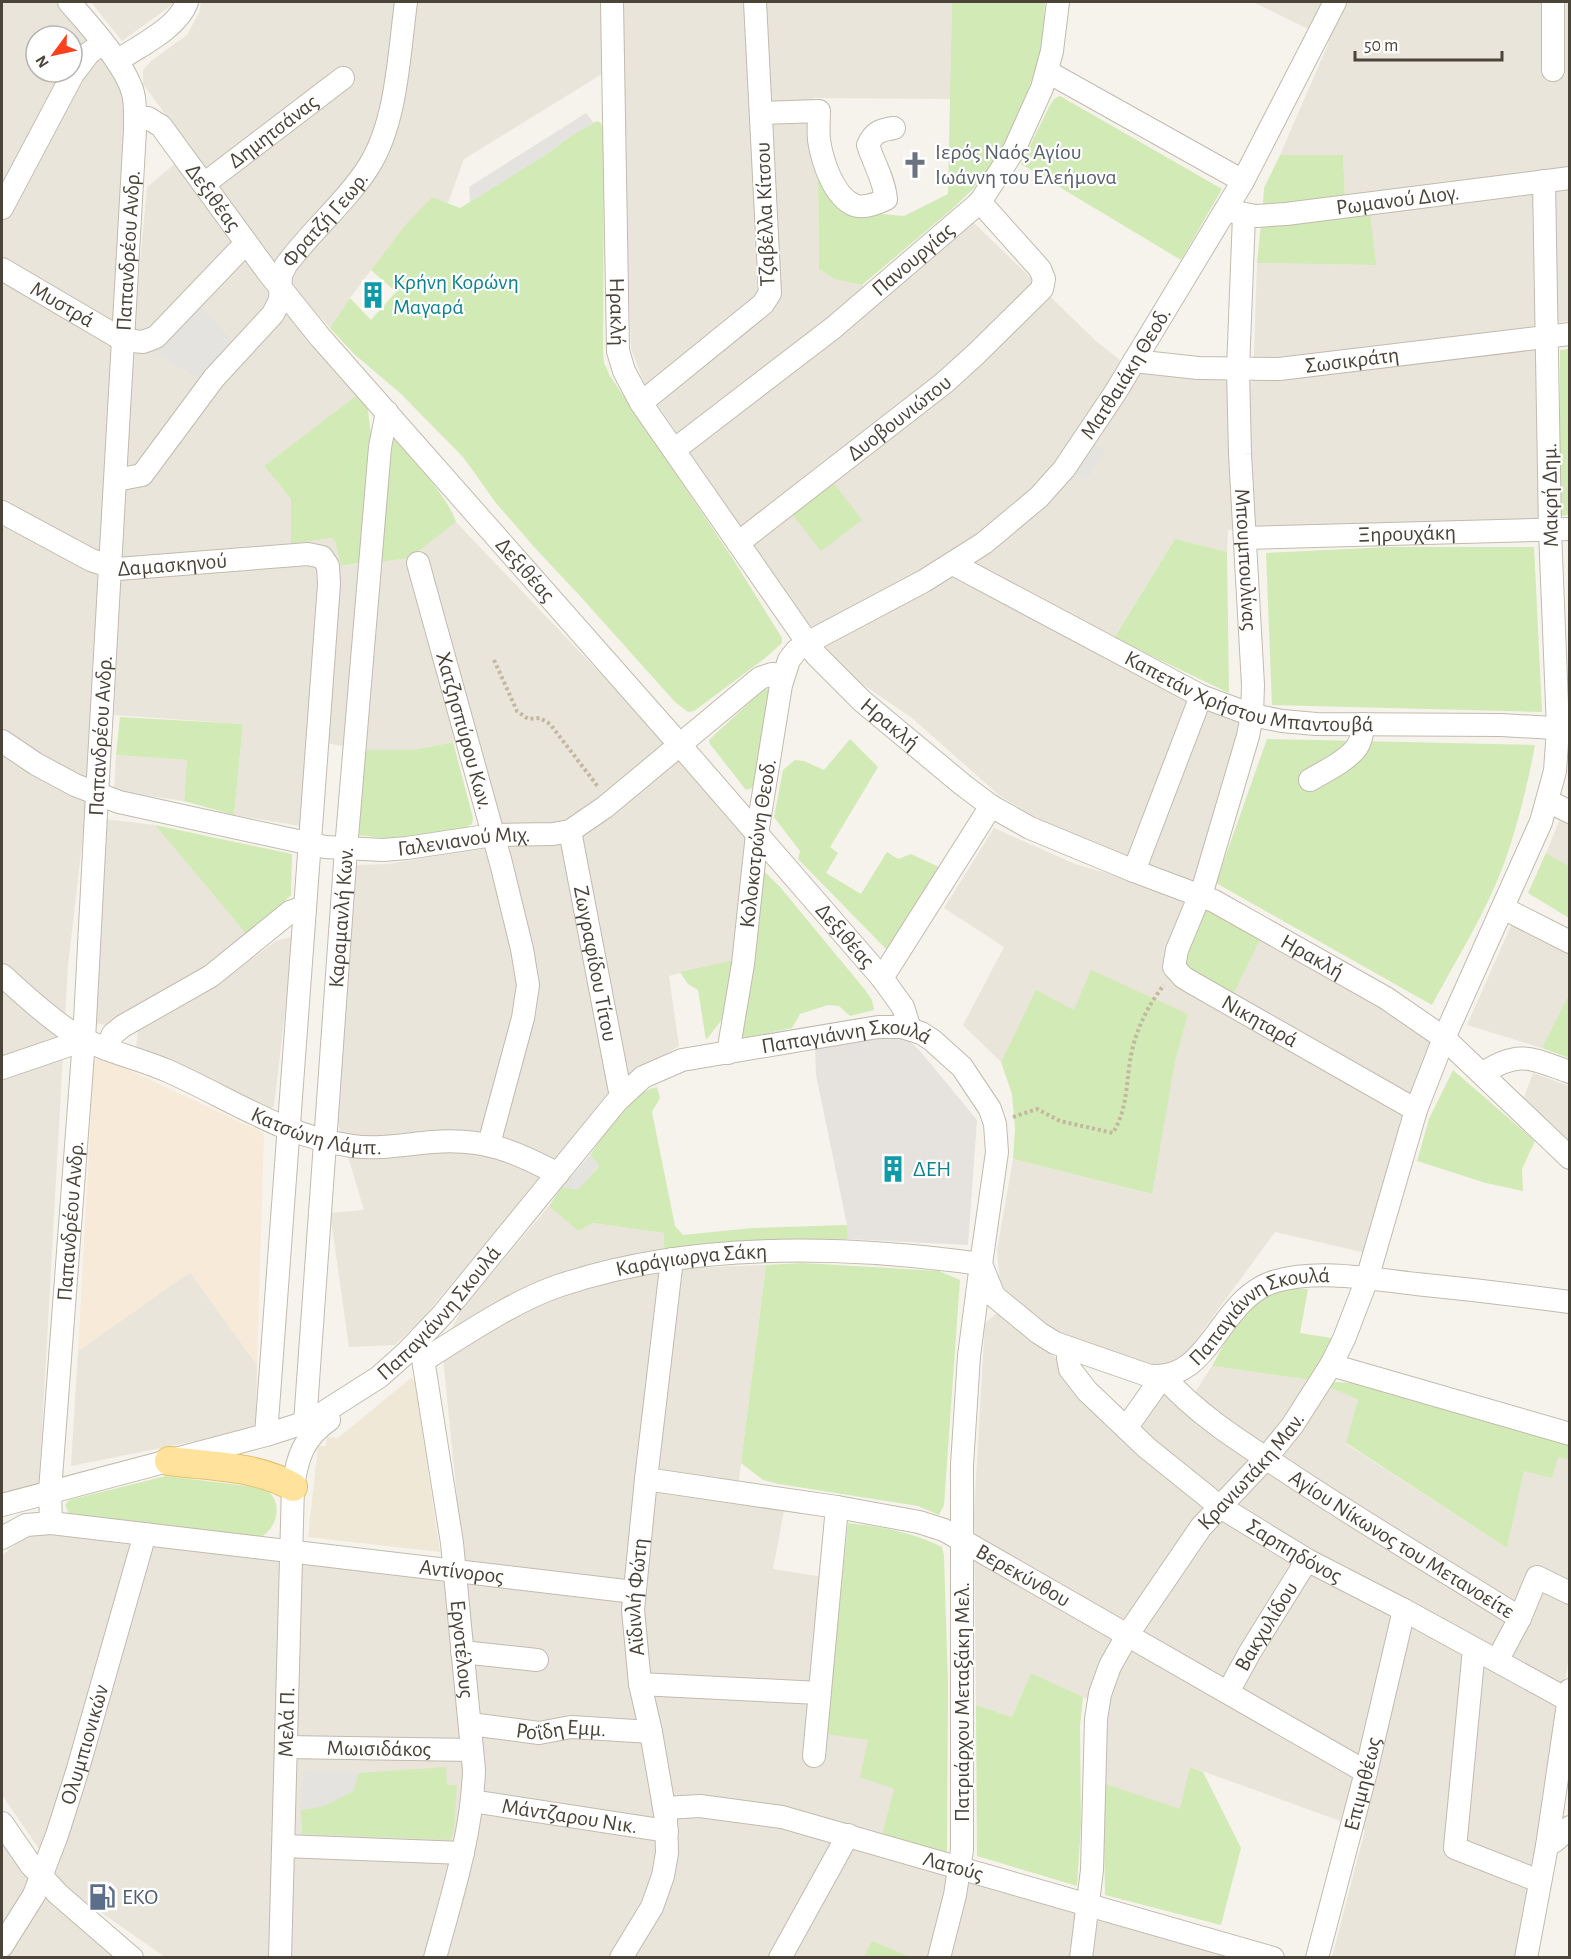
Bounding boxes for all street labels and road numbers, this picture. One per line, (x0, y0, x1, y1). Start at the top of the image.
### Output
street label: Δημητσάνας (224, 90, 322, 172)
street label: Τζαβέλλα Κίτσου (751, 141, 779, 287)
street label: Δεξιθέας (182, 160, 245, 235)
street label: Φρατζή Γεωρ. (278, 168, 372, 271)
street label: Παπανδρέου Ανδρ. (113, 170, 144, 331)
street label: Ρωμανού Διογ. (1335, 181, 1460, 219)
street label: Πανουργίας (868, 218, 958, 300)
street label: Μυστρά (27, 277, 98, 332)
street label: Ηρακλή (606, 278, 629, 346)
street label: Ματθαιάκη Θεοδ. (1076, 303, 1175, 443)
street label: Σωσικράτη (1304, 344, 1400, 377)
street label: Δυοβουνιώτου (843, 371, 956, 465)
street label: Μακρή Δημ. (1538, 443, 1562, 547)
street label: Μπουμπουλίνας (1231, 488, 1261, 631)
street label: Ξηρουχάκη (1358, 521, 1456, 546)
street label: Δεξιθέας (491, 533, 559, 606)
street label: Δαμασκηνού (117, 549, 228, 580)
street label: Καπετάν Χρήστου Μπαντουβά (1121, 647, 1374, 735)
street label: Χατζησπύρου Κων. (432, 650, 497, 812)
street label: Παπανδρέου Ανδρ. (85, 655, 116, 817)
street label: Ηρακλή (856, 694, 923, 754)
street label: Κολοκοτρώνη Θεοδ. (736, 757, 780, 929)
street label: Γαλενιανού Μιχ. (397, 823, 531, 860)
street label: Καραμανλή Κων. (325, 846, 357, 989)
street label: Ζωγραφίδου Τίτου (570, 884, 621, 1043)
street label: Δεξιθέας (812, 899, 879, 972)
street label: Ηρακλή (1277, 930, 1348, 983)
street label: Νικηταρά (1218, 991, 1302, 1051)
street label: Παπαγιάννη Σκουλά (760, 1016, 936, 1057)
street label: Κατσώνη Λάμπ. (248, 1103, 382, 1158)
street label: Παπανδρέου Ανδρ. (53, 1140, 87, 1302)
street label: Καράγιωργα Σάκη (614, 1240, 768, 1280)
street label: Παπαγιάννη Σκουλά (373, 1242, 505, 1384)
street label: Παπαγιάννη Σκουλά (1185, 1264, 1330, 1370)
street label: Κρανιωτάκη Μαν. (1193, 1409, 1308, 1534)
street label: Αγίου Νίκωνος του Μετανοείτε (1285, 1466, 1519, 1623)
street label: Σαρπηδόνος (1243, 1515, 1346, 1587)
street label: Αϊδινλή Φώτη (622, 1537, 651, 1657)
street label: Βερεκύνθου (972, 1540, 1074, 1611)
street label: Αντίνορος (418, 1556, 505, 1588)
street label: Βακχυλίδου (1231, 1578, 1302, 1675)
street label: Πατριάρχου Μεταξάκη Μελ. (951, 1582, 974, 1822)
street label: Εργοτέλους (447, 1599, 478, 1699)
street label: Ολυμπιονικών (56, 1682, 112, 1807)
street label: Μελά Π. (275, 1687, 298, 1758)
street label: Ροΐδη Εμμ. (515, 1716, 607, 1744)
street label: Επιμηθέως (1340, 1735, 1385, 1833)
street label: Μωισιδάκος (327, 1737, 431, 1760)
street label: Μάντζαρου Νικ. (501, 1795, 639, 1837)
street label: Λατούς (921, 1847, 986, 1885)

